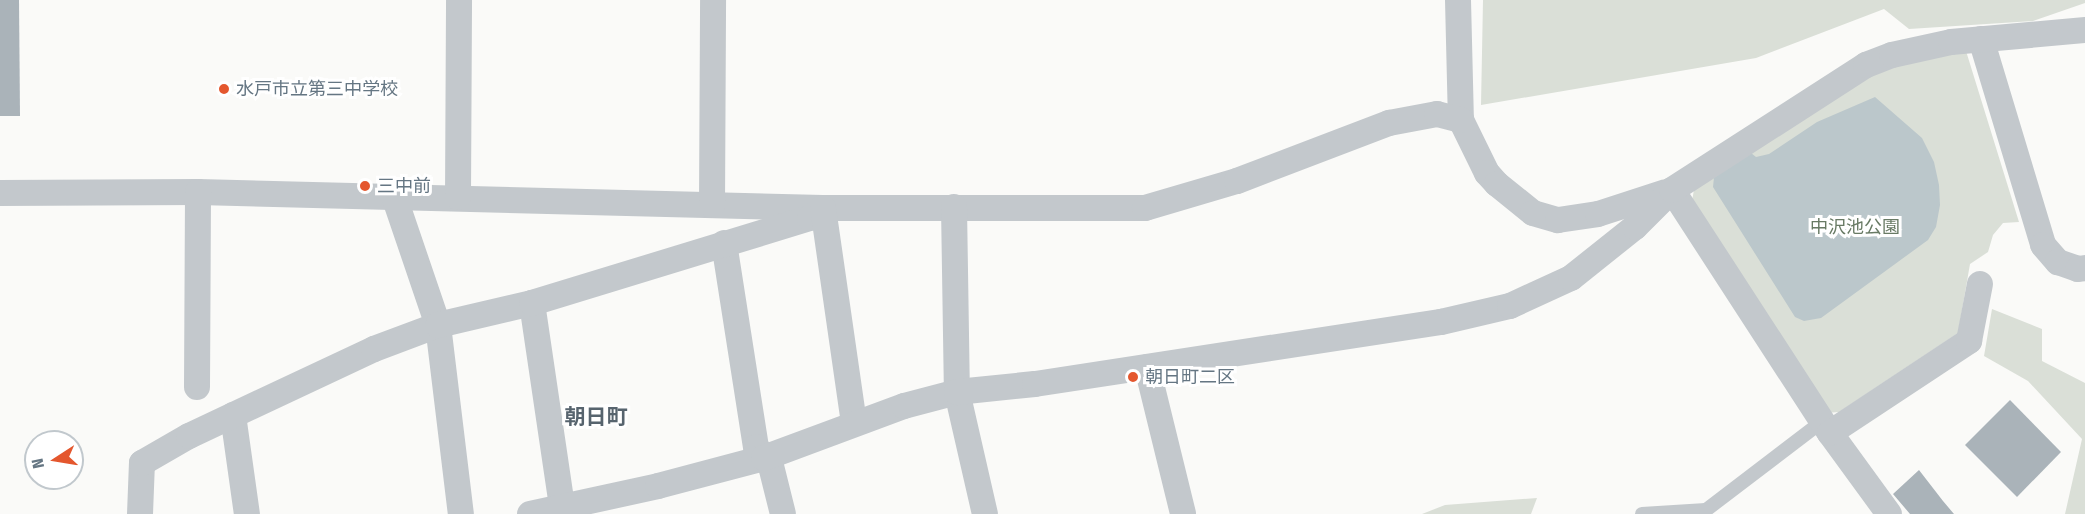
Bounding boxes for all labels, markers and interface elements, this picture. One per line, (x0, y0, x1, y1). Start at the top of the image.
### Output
place label: 水戸市立第三中学校 (236, 78, 398, 100)
marker: 水戸市立第三中学校 (217, 82, 231, 96)
place label: 三中前 (377, 175, 431, 197)
marker: 三中前 (358, 179, 372, 193)
park label: 中沢池公園 (1810, 216, 1900, 238)
place label: 朝日町二区 (1145, 366, 1235, 388)
marker: 朝日町二区 (1126, 370, 1140, 384)
district label: 朝日町 (565, 404, 627, 430)
north arrow (24, 430, 84, 490)
text: N (28, 457, 48, 470)

